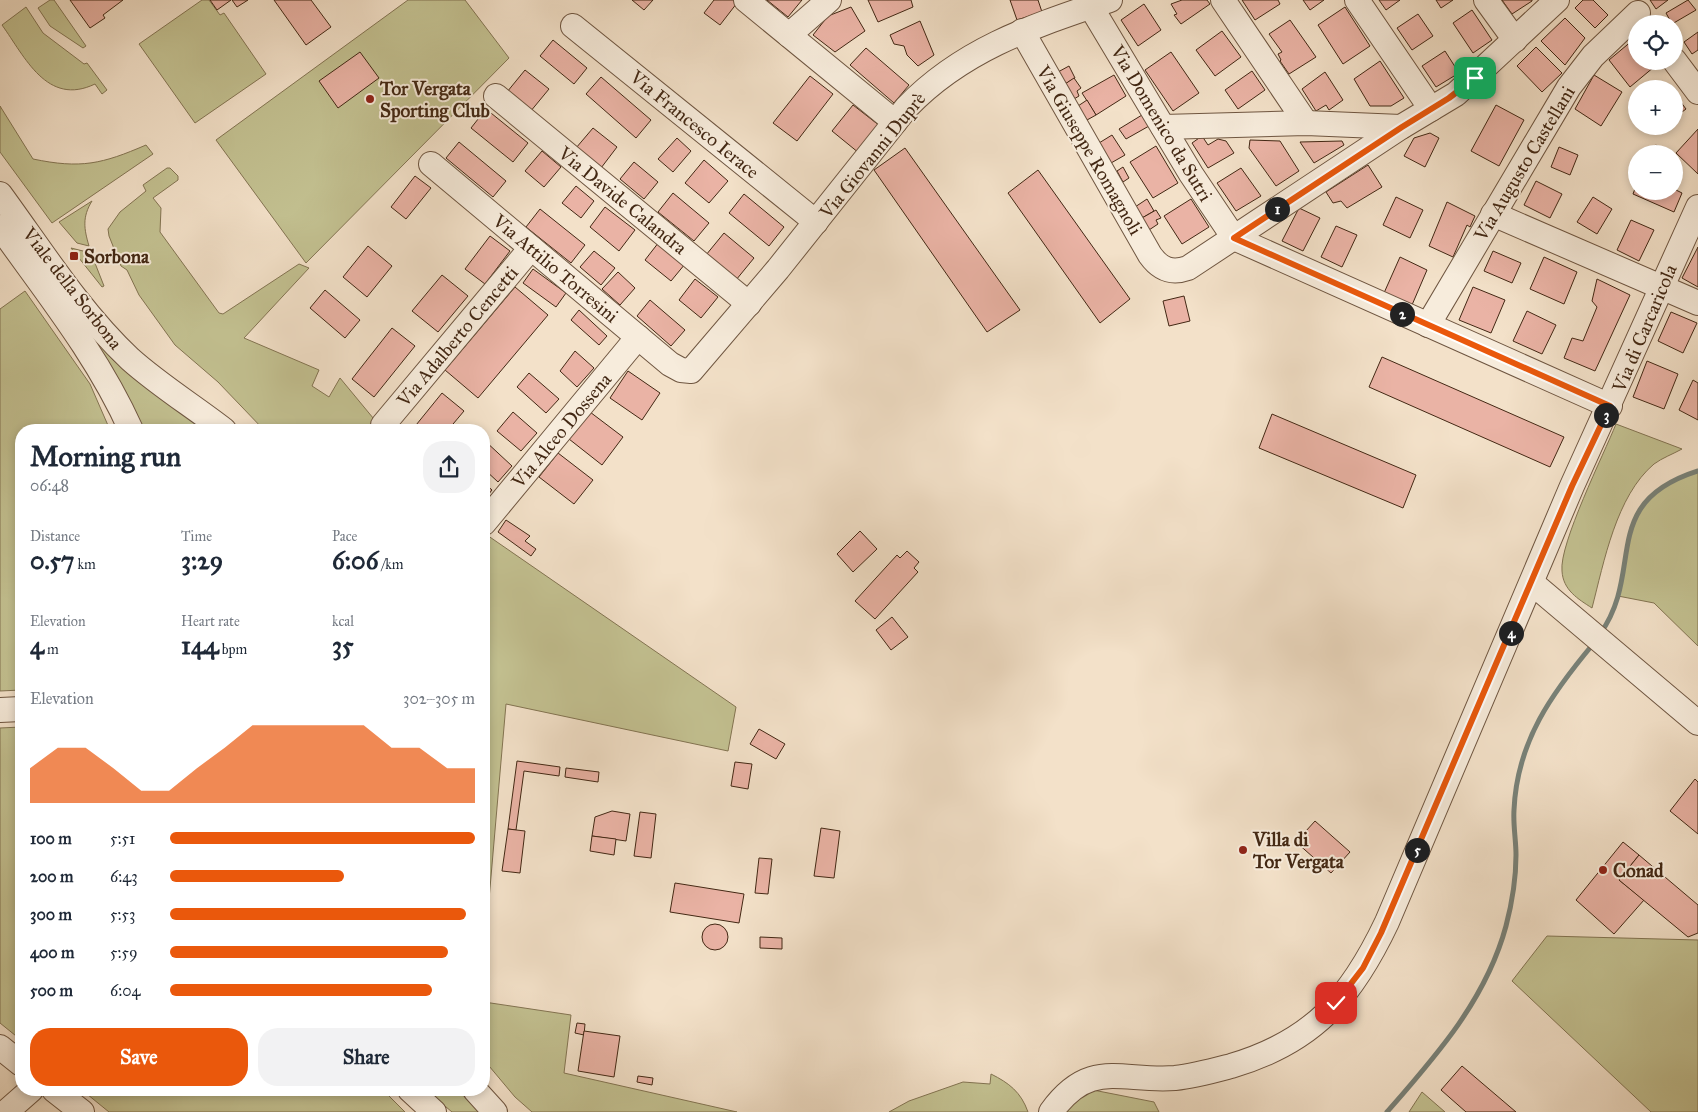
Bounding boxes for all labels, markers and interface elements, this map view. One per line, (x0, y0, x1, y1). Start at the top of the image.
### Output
map controls (1628, 15, 1683, 200)
button: locate (1628, 15, 1683, 70)
street label: Via Domenico da Sutri (1105, 40, 1217, 205)
pin (1454, 57, 1496, 99)
street label: Via Giuseppe Romagnoli (1030, 61, 1147, 239)
icon: arrive (1461, 64, 1489, 92)
street label: Via Francesco Ierace (625, 65, 764, 184)
place label: Tor Vergata Sporting Club (379, 77, 490, 123)
button: + (1628, 80, 1683, 135)
street label: Via Augusto Castellani (1469, 82, 1581, 246)
street label: Via Giovanni Duprè (814, 88, 930, 224)
marker: Tor Vergata Sporting Club (364, 93, 376, 105)
street label: Via Davide Calandra (553, 141, 692, 260)
button: − (1628, 145, 1683, 200)
pin: 1 (1264, 196, 1290, 222)
text: 1 (1275, 201, 1280, 218)
street label: Via Attilio Torresini (487, 209, 623, 328)
street label: Viale della Sorbona (17, 222, 128, 355)
place label: Sorbona (84, 245, 150, 268)
marker: Sorbona (68, 250, 80, 262)
street label: Via di Carcaricola (1607, 260, 1682, 396)
street label: Via Adalberto Cencetti (391, 261, 523, 412)
pin: 2 (1390, 302, 1414, 326)
text: 2 (1399, 306, 1406, 323)
street label: Via Alceo Dossena (506, 367, 617, 493)
pin: 3 (1594, 402, 1618, 428)
text: 3 (1604, 407, 1609, 424)
text: Morning run (30, 439, 181, 474)
button: share (423, 441, 475, 493)
text: 06:48 (30, 476, 69, 495)
text: Distance (30, 528, 80, 545)
text: Time (181, 528, 212, 545)
text: Pace (332, 528, 357, 545)
text: 0.57 (30, 545, 74, 576)
text: 3:29 (181, 545, 223, 576)
text: 6:06 (332, 545, 378, 576)
text: km (74, 556, 96, 573)
text: /km (378, 556, 404, 573)
text: Elevation (30, 613, 86, 630)
text: Heart rate (181, 613, 240, 630)
text: kcal (332, 613, 354, 630)
pin: 4 (1498, 620, 1524, 646)
text: 4 (1508, 625, 1515, 642)
text: 4 (30, 630, 44, 661)
text: 144 (181, 630, 219, 661)
text: 35 (332, 630, 354, 661)
text: m (44, 641, 59, 658)
text: bpm (219, 641, 247, 658)
text: Elevation (30, 689, 94, 708)
text: 302–305 m (403, 689, 475, 708)
place label: Villa di Tor Vergata (1252, 828, 1345, 874)
text: 100 m (30, 829, 72, 848)
text: 5:51 (110, 829, 135, 848)
pin: 5 (1404, 838, 1430, 862)
text: 5 (1414, 842, 1421, 859)
marker: Villa di Tor Vergata (1237, 844, 1249, 856)
place label: Conad (1613, 859, 1664, 882)
marker: Conad (1597, 864, 1609, 876)
text: 200 m (30, 867, 73, 886)
text: 6:43 (110, 867, 138, 886)
text: 300 m (30, 905, 72, 924)
text: 5:53 (110, 905, 135, 924)
text: 400 m (30, 943, 74, 962)
text: 5:59 (110, 943, 138, 962)
text: 500 m (30, 981, 73, 1000)
text: 6:04 (110, 981, 140, 1000)
pin (1315, 982, 1357, 1024)
icon: check (1322, 989, 1350, 1017)
button: Save (30, 1028, 248, 1086)
button: Share (258, 1028, 475, 1086)

